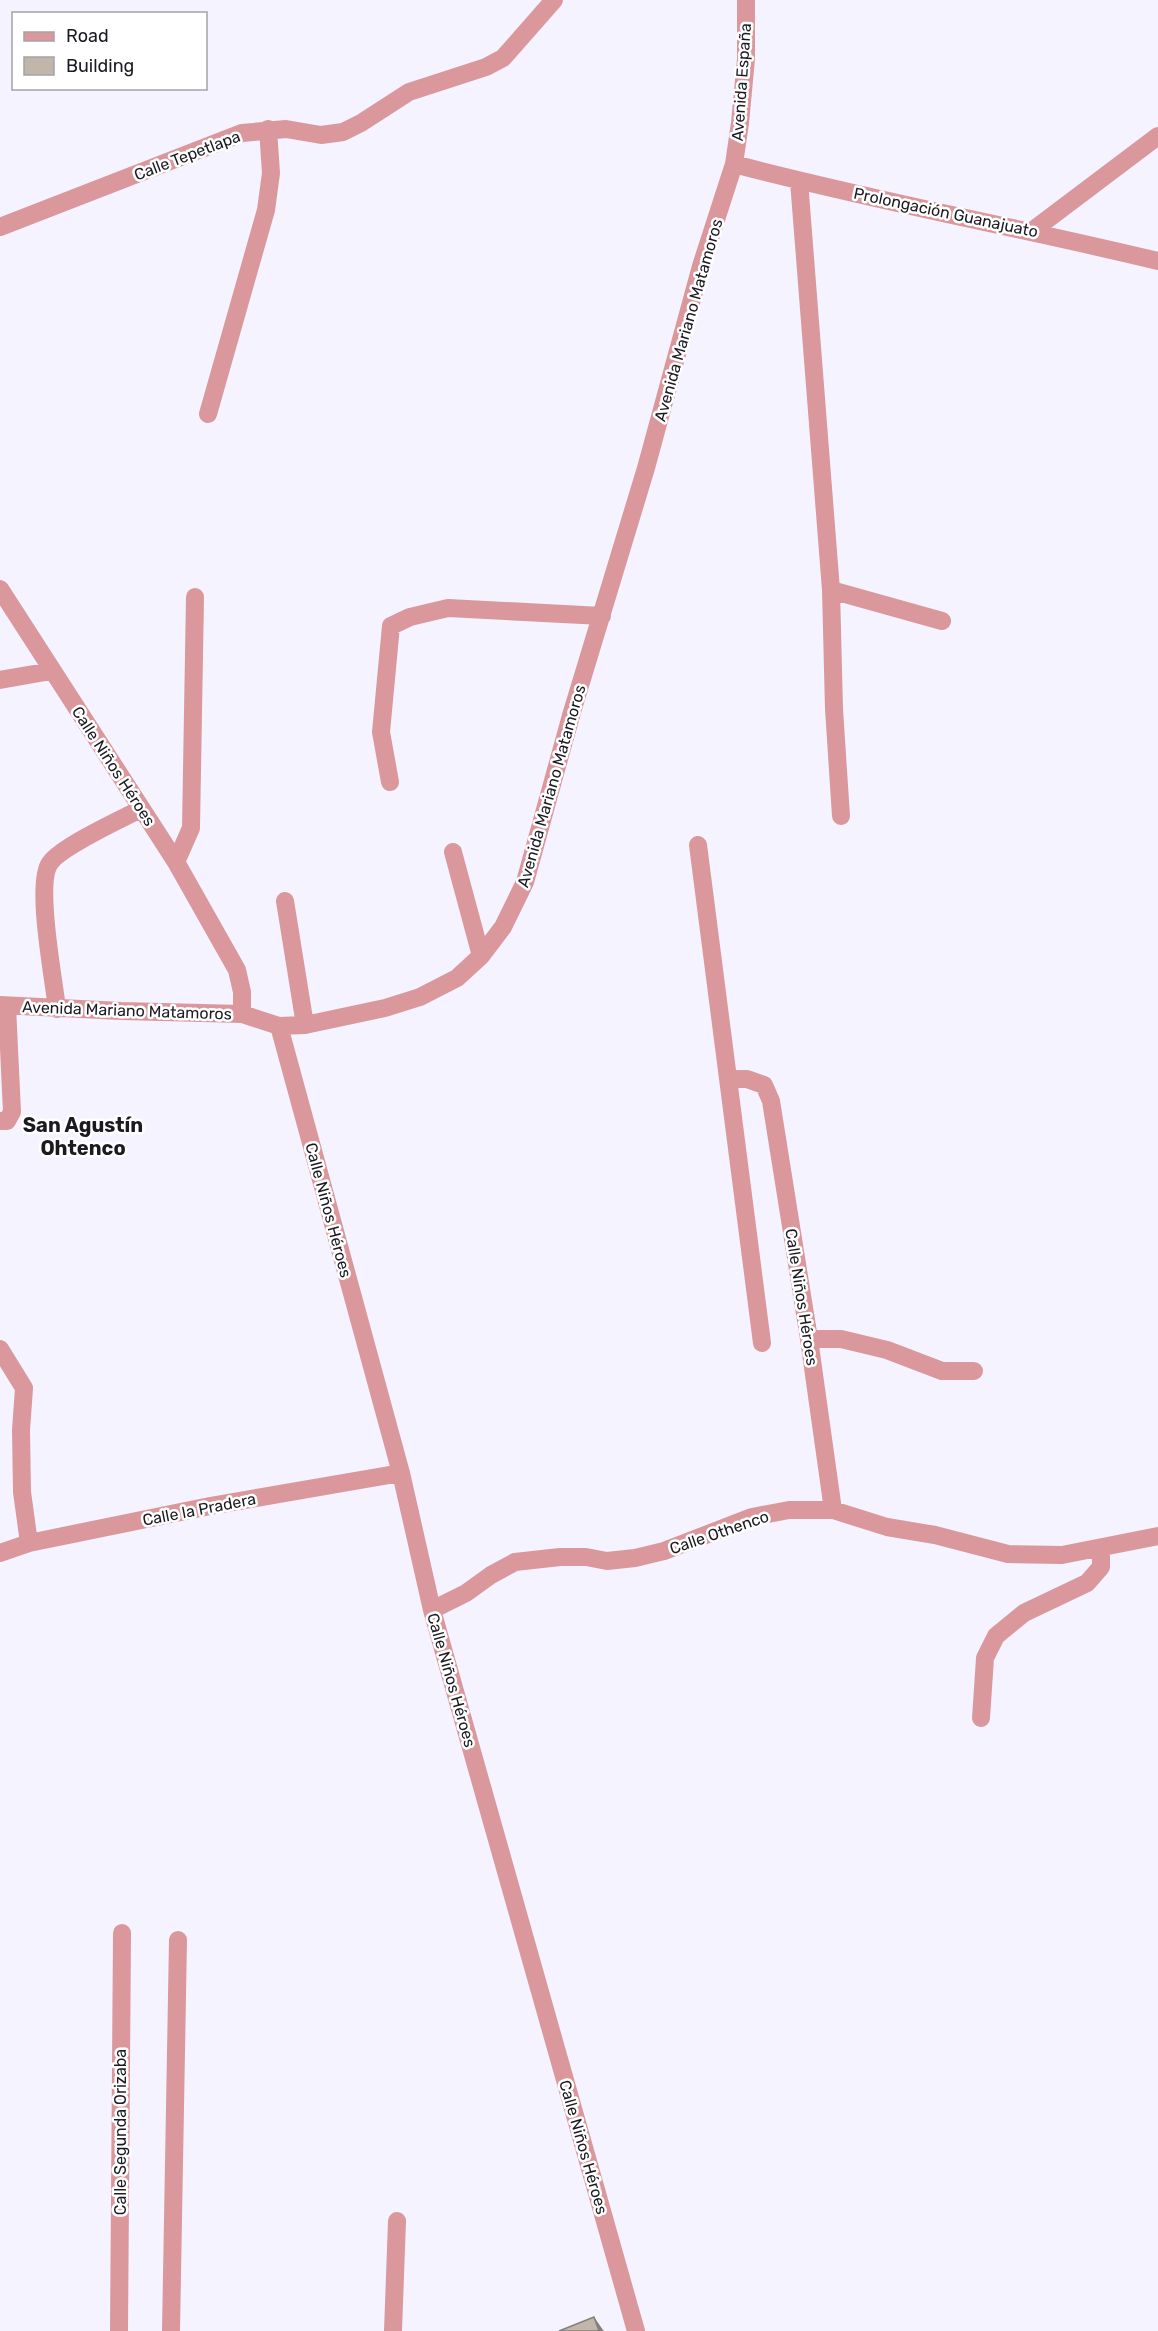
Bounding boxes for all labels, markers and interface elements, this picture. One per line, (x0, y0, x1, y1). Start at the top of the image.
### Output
legend (12, 12, 207, 90)
street label: Avenida España (728, 22, 755, 142)
text: Road (66, 25, 109, 47)
text: Building (66, 55, 134, 77)
street label: Calle Tepetlapa (131, 126, 243, 184)
street label: Prolongación Guanajuato (852, 184, 1040, 241)
street label: Avenida Mariano Matamoros (650, 217, 727, 424)
street label: Avenida Mariano Matamoros (513, 683, 590, 890)
street label: Calle Niños Héroes (68, 703, 159, 830)
street label: Avenida Mariano Matamoros (22, 997, 232, 1024)
district label: San Agustín Ohtenco (23, 1113, 143, 1160)
street label: Calle Niños Héroes (301, 1141, 356, 1280)
street label: Calle Niños Héroes (781, 1227, 822, 1367)
street label: Calle la Pradera (141, 1489, 257, 1530)
street label: Calle Othenco (667, 1507, 771, 1558)
street label: Calle Niños Héroes (423, 1611, 480, 1749)
street label: Calle Segunda Orizaba (111, 2049, 130, 2215)
street label: Calle Niños Héroes (555, 2078, 612, 2216)

